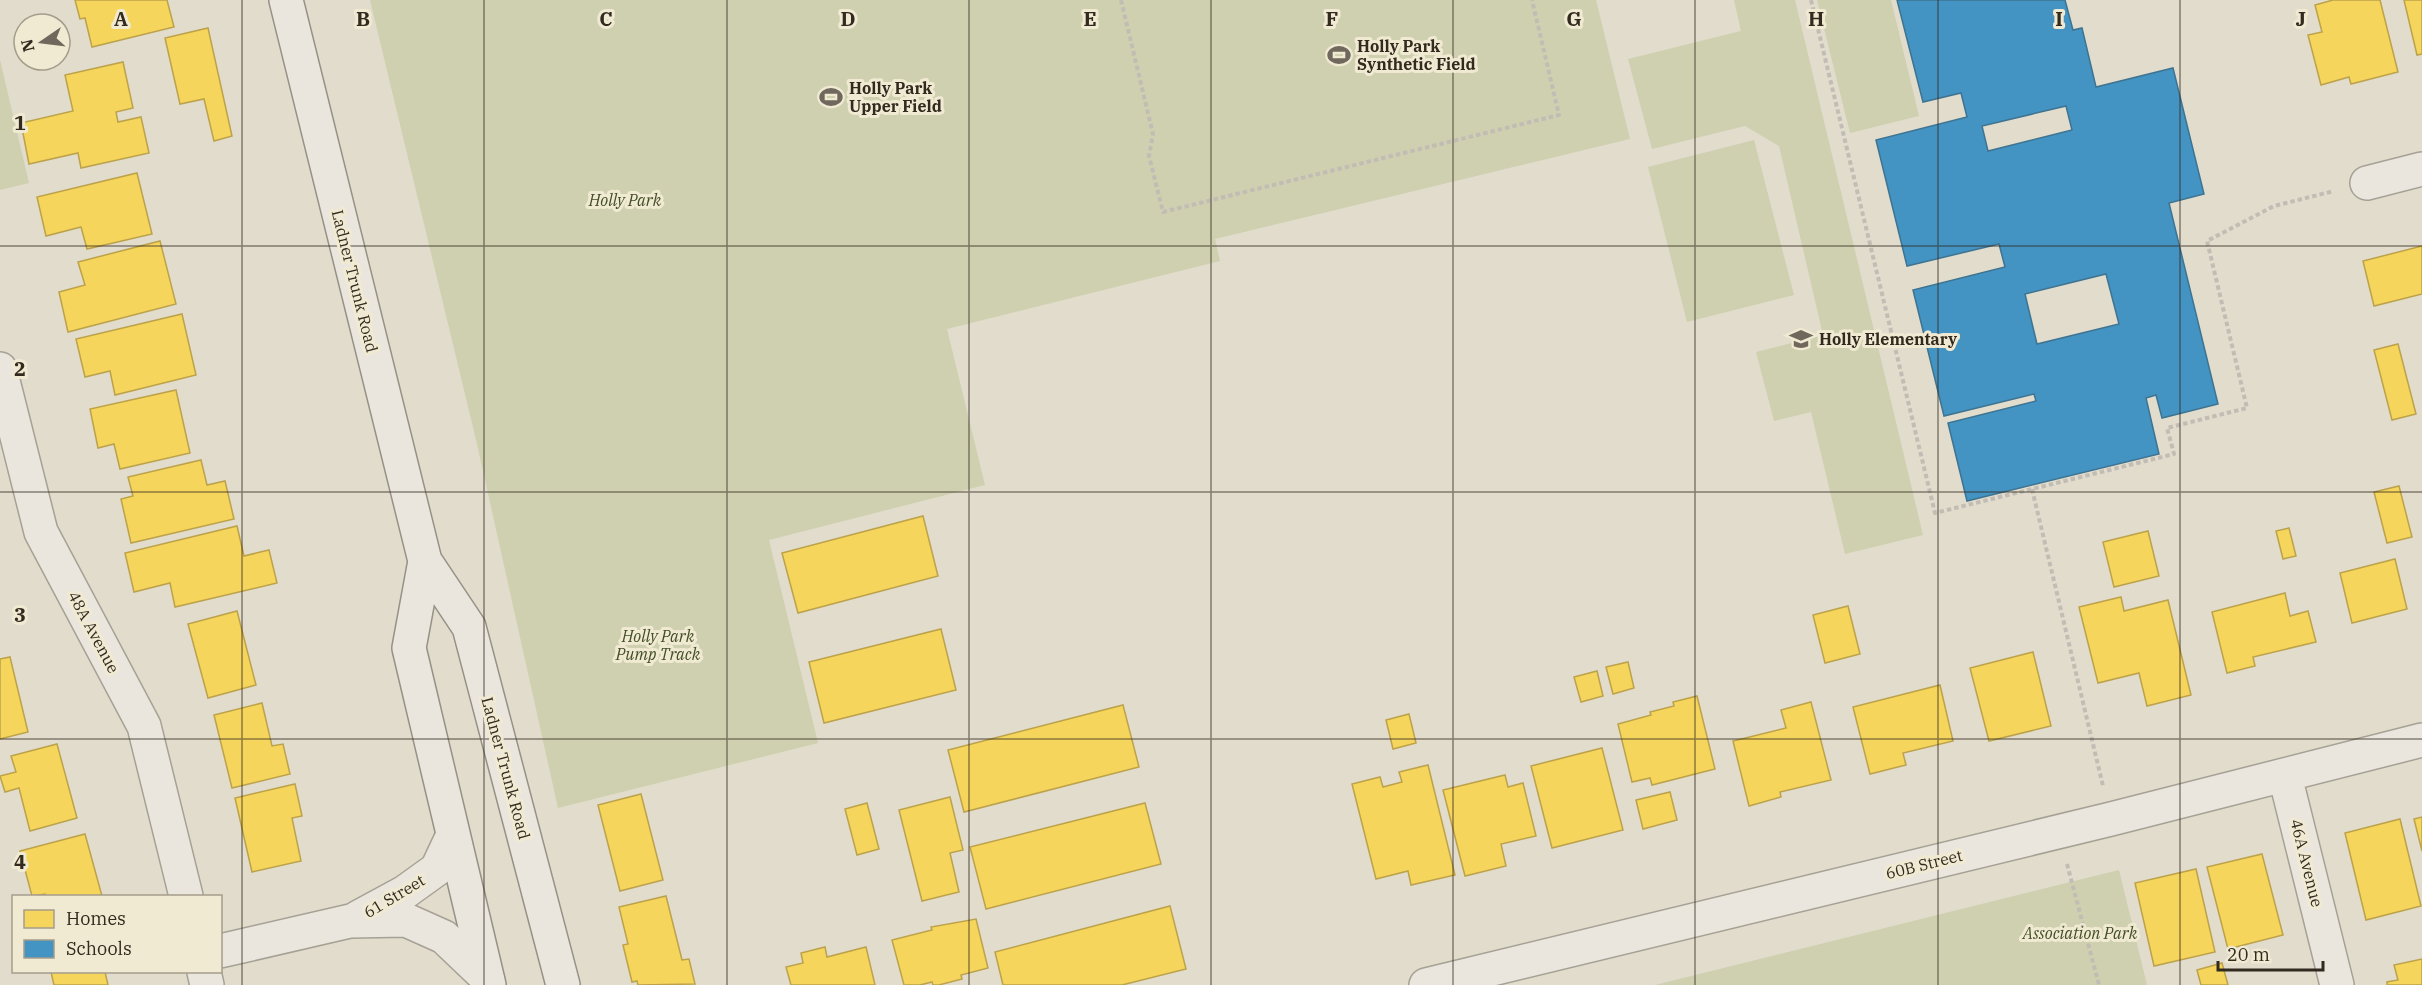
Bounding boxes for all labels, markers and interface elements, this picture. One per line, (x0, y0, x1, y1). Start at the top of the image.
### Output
text: A (114, 5, 128, 32)
text: B (356, 5, 370, 32)
text: C (599, 5, 613, 32)
text: D (840, 5, 856, 32)
text: E (1083, 5, 1097, 32)
text: F (1326, 5, 1338, 32)
text: G (1566, 5, 1582, 32)
text: H (1808, 5, 1824, 32)
text: I (2055, 5, 2063, 32)
text: J (2296, 5, 2306, 32)
north arrow (12, 12, 72, 72)
place label: Holly Park Synthetic Field (1357, 36, 1476, 74)
text: N (16, 37, 39, 54)
sports icon: Holly Park Synthetic Field (1326, 42, 1352, 68)
place label: Holly Park Upper Field (849, 78, 942, 116)
sports icon: Holly Park Upper Field (818, 84, 844, 110)
text: 1 (14, 109, 26, 136)
park label: Holly Park (588, 190, 662, 210)
street label: Ladner Trunk Road (328, 207, 382, 355)
school or university icon: Holly Elementary (1788, 326, 1814, 352)
place label: Holly Elementary (1819, 329, 1958, 349)
text: 2 (14, 355, 26, 382)
street label: 48A Avenue (64, 588, 124, 676)
text: 3 (14, 601, 26, 628)
park label: Holly Park Pump Track (615, 626, 701, 664)
street label: Ladner Trunk Road (477, 695, 535, 842)
street label: 46A Avenue (2286, 817, 2328, 909)
street label: 60B Street (1883, 845, 1965, 883)
text: 4 (14, 848, 26, 875)
street label: 61 Street (360, 870, 429, 922)
legend (12, 895, 222, 973)
text: Homes (66, 907, 126, 930)
park label: Association Park (2022, 923, 2138, 943)
scale bar (2218, 934, 2323, 972)
text: Schools (66, 937, 132, 960)
text: 20 m (2227, 943, 2270, 966)

